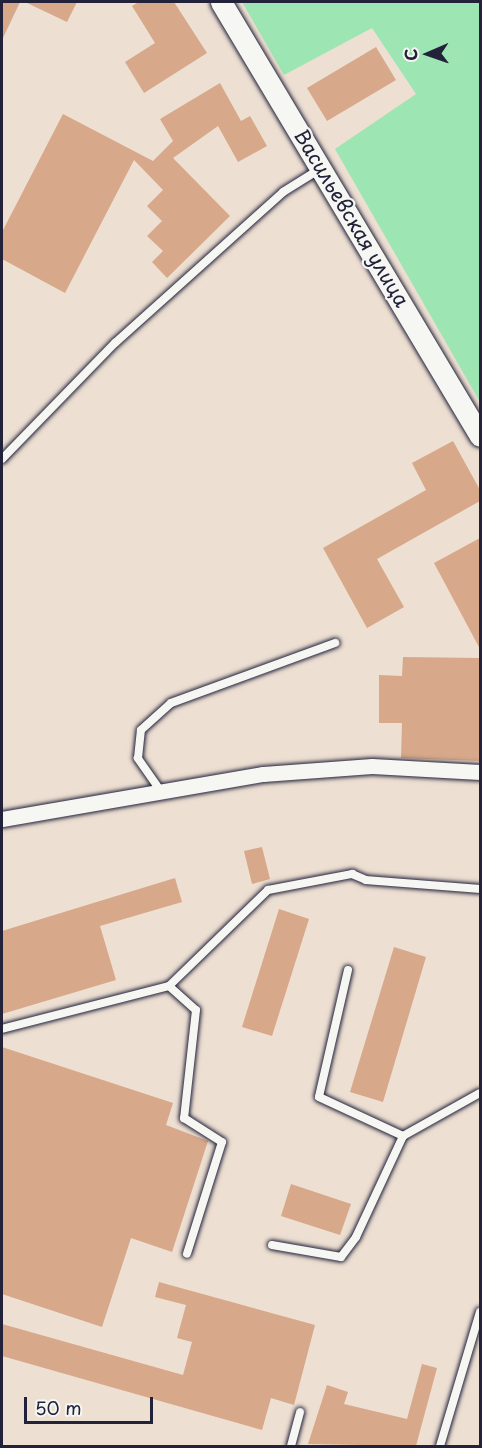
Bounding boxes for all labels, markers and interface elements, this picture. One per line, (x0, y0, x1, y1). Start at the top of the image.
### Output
north arrow (398, 24, 458, 84)
text: С (398, 48, 422, 61)
street label: Васильевская улица (289, 124, 415, 312)
scale bar (27, 1385, 156, 1423)
text: 50 m (35, 1394, 82, 1421)

